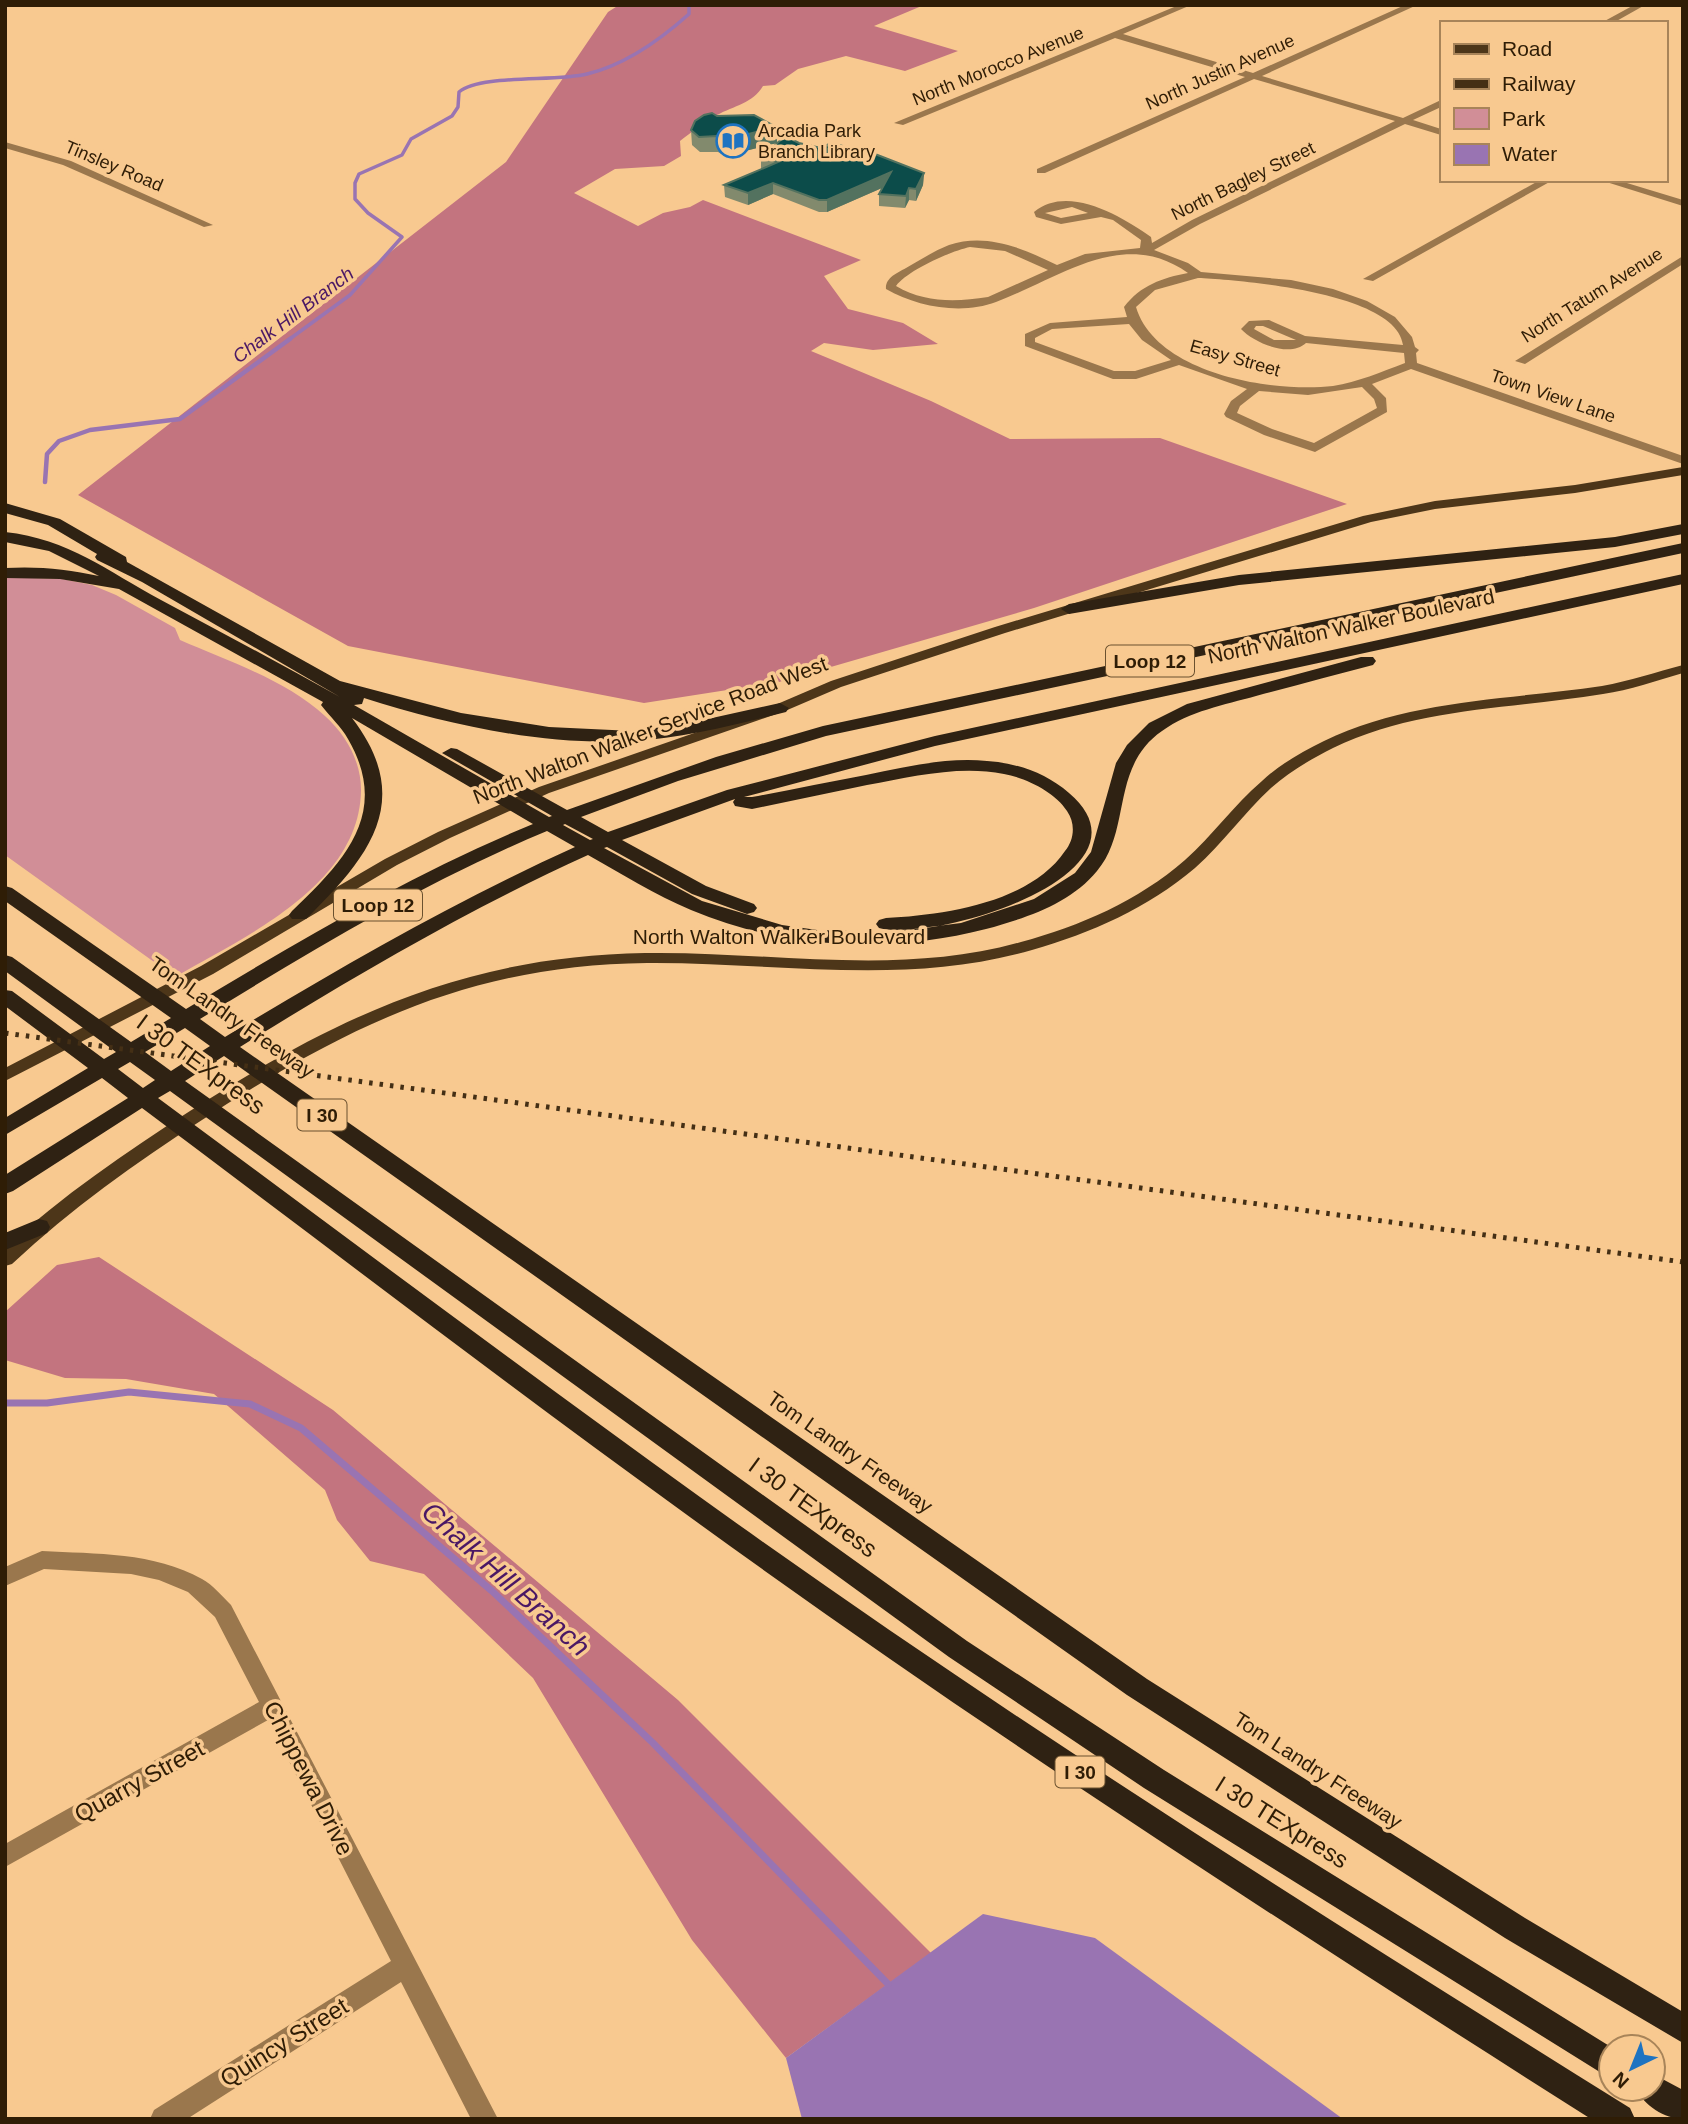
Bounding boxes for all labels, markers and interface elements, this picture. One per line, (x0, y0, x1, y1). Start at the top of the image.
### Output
legend (1440, 21, 1667, 182)
street label: North Morocco Avenue (910, 22, 1086, 110)
street label: North Justin Avenue (1142, 30, 1298, 114)
text: Road (1502, 37, 1552, 60)
text: Railway (1502, 72, 1576, 95)
text: Park (1502, 107, 1546, 130)
place label: Arcadia Park Branch Library (758, 121, 875, 162)
library icon: Arcadia Park Branch Library (714, 122, 752, 160)
street label: Tinsley Road (62, 136, 166, 196)
street label: North Bagley Street (1168, 138, 1318, 224)
text: Water (1502, 142, 1557, 165)
street label: North Tatum Avenue (1518, 243, 1666, 347)
water label: Chalk Hill Branch (228, 263, 358, 367)
street label: Easy Street (1188, 336, 1282, 380)
street label: Town View Lane (1488, 365, 1618, 427)
street label: North Walton Walker Boulevard (1206, 584, 1496, 668)
road number: Loop 12 (1106, 646, 1194, 676)
street label: North Walton Walker Service Road West (470, 652, 830, 808)
road number: Loop 12 (334, 890, 422, 920)
street label: North Walton Walker Boulevard (633, 925, 925, 948)
street label: Tom Landry Freeway (145, 951, 319, 1083)
street label: I 30 TEXpress (132, 1009, 270, 1119)
road number: I 30 (298, 1100, 346, 1130)
street label: Tom Landry Freeway (763, 1386, 937, 1518)
street label: I 30 TEXpress (744, 1452, 882, 1562)
water label: Chalk Hill Branch (416, 1496, 596, 1662)
street label: Chippewa Drive (259, 1696, 359, 1860)
street label: Tom Landry Freeway (1230, 1707, 1407, 1833)
street label: Quarry Street (69, 1734, 209, 1828)
road number: I 30 (1056, 1756, 1104, 1788)
street label: I 30 TEXpress (1211, 1770, 1353, 1874)
street label: Quincy Street (215, 1992, 353, 2092)
north arrow (1597, 2033, 1667, 2103)
text: N (1609, 2068, 1633, 2092)

